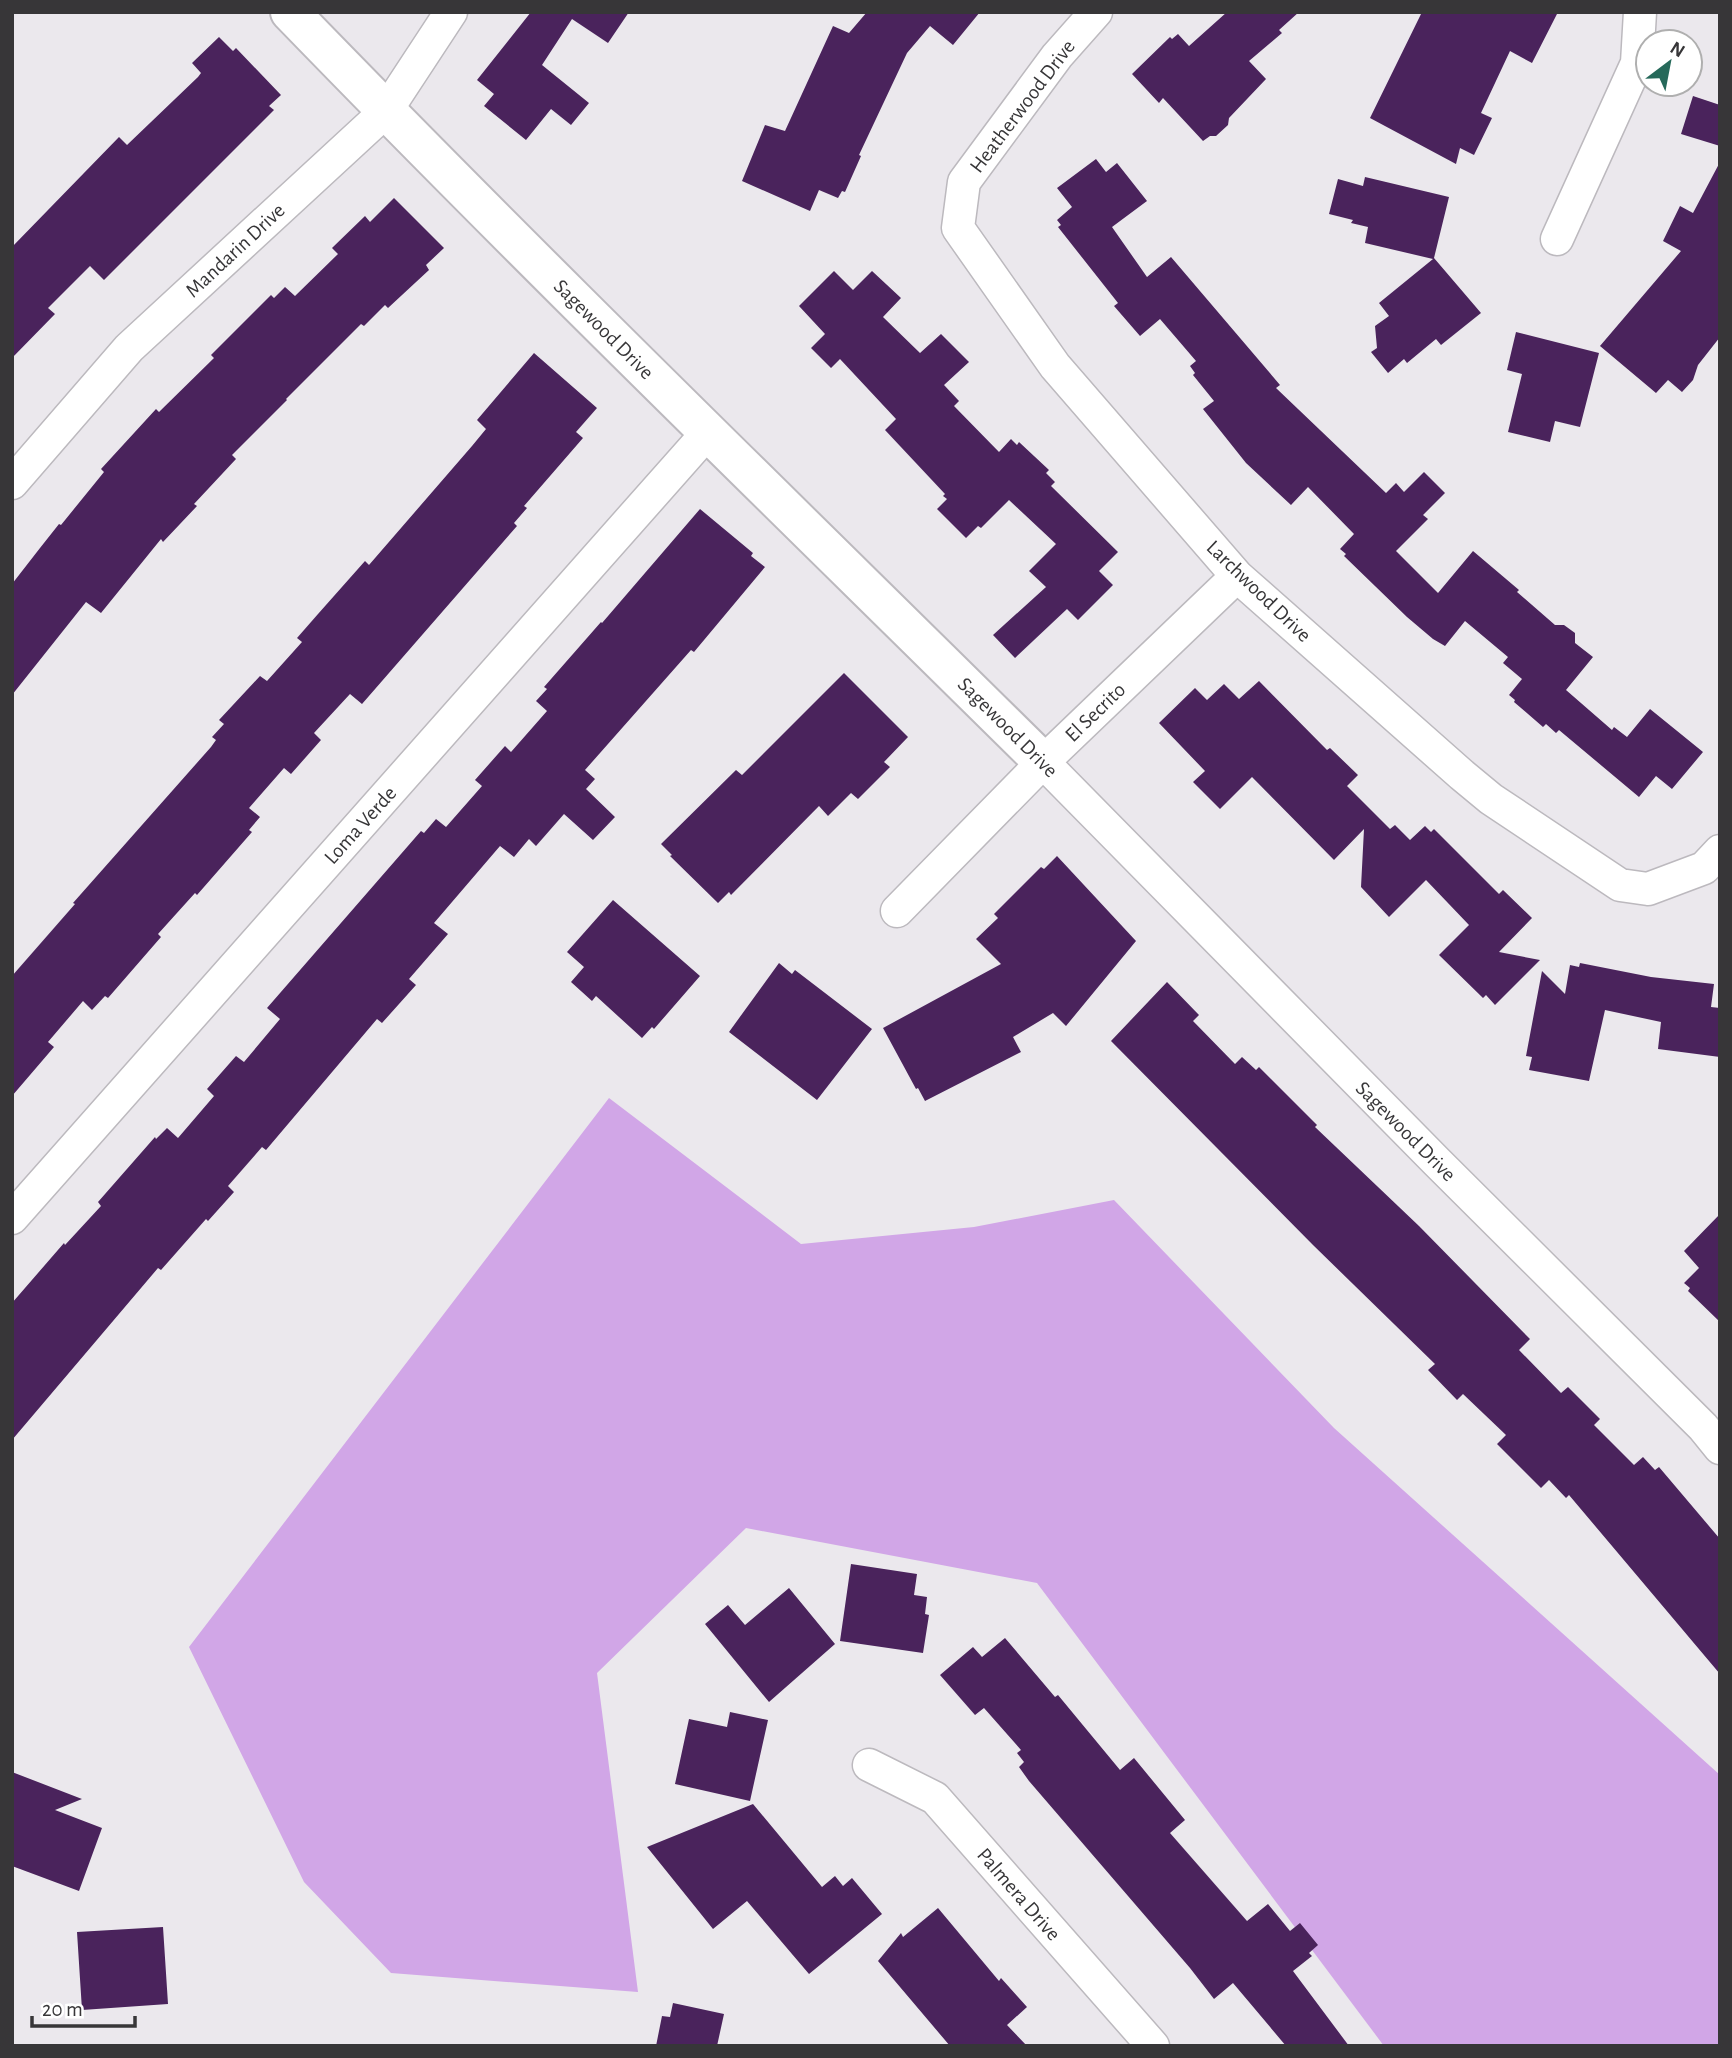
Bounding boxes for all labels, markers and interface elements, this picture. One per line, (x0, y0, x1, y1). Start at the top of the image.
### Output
north arrow (1634, 28, 1704, 98)
street label: Heatherwood Drive (966, 36, 1079, 177)
text: N (1667, 38, 1688, 61)
street label: Mandarin Drive (182, 199, 289, 301)
street label: Sagewood Drive (550, 275, 658, 383)
street label: Larchwood Drive (1202, 537, 1315, 646)
street label: Sagewood Drive (954, 673, 1062, 781)
street label: El Secrito (1061, 679, 1129, 746)
street label: Loma Verde (320, 782, 400, 868)
street label: Sagewood Drive (1352, 1077, 1460, 1185)
street label: Palmera Drive (973, 1844, 1064, 1945)
scale bar (32, 1984, 135, 2028)
text: 20 m (42, 1999, 83, 2020)

